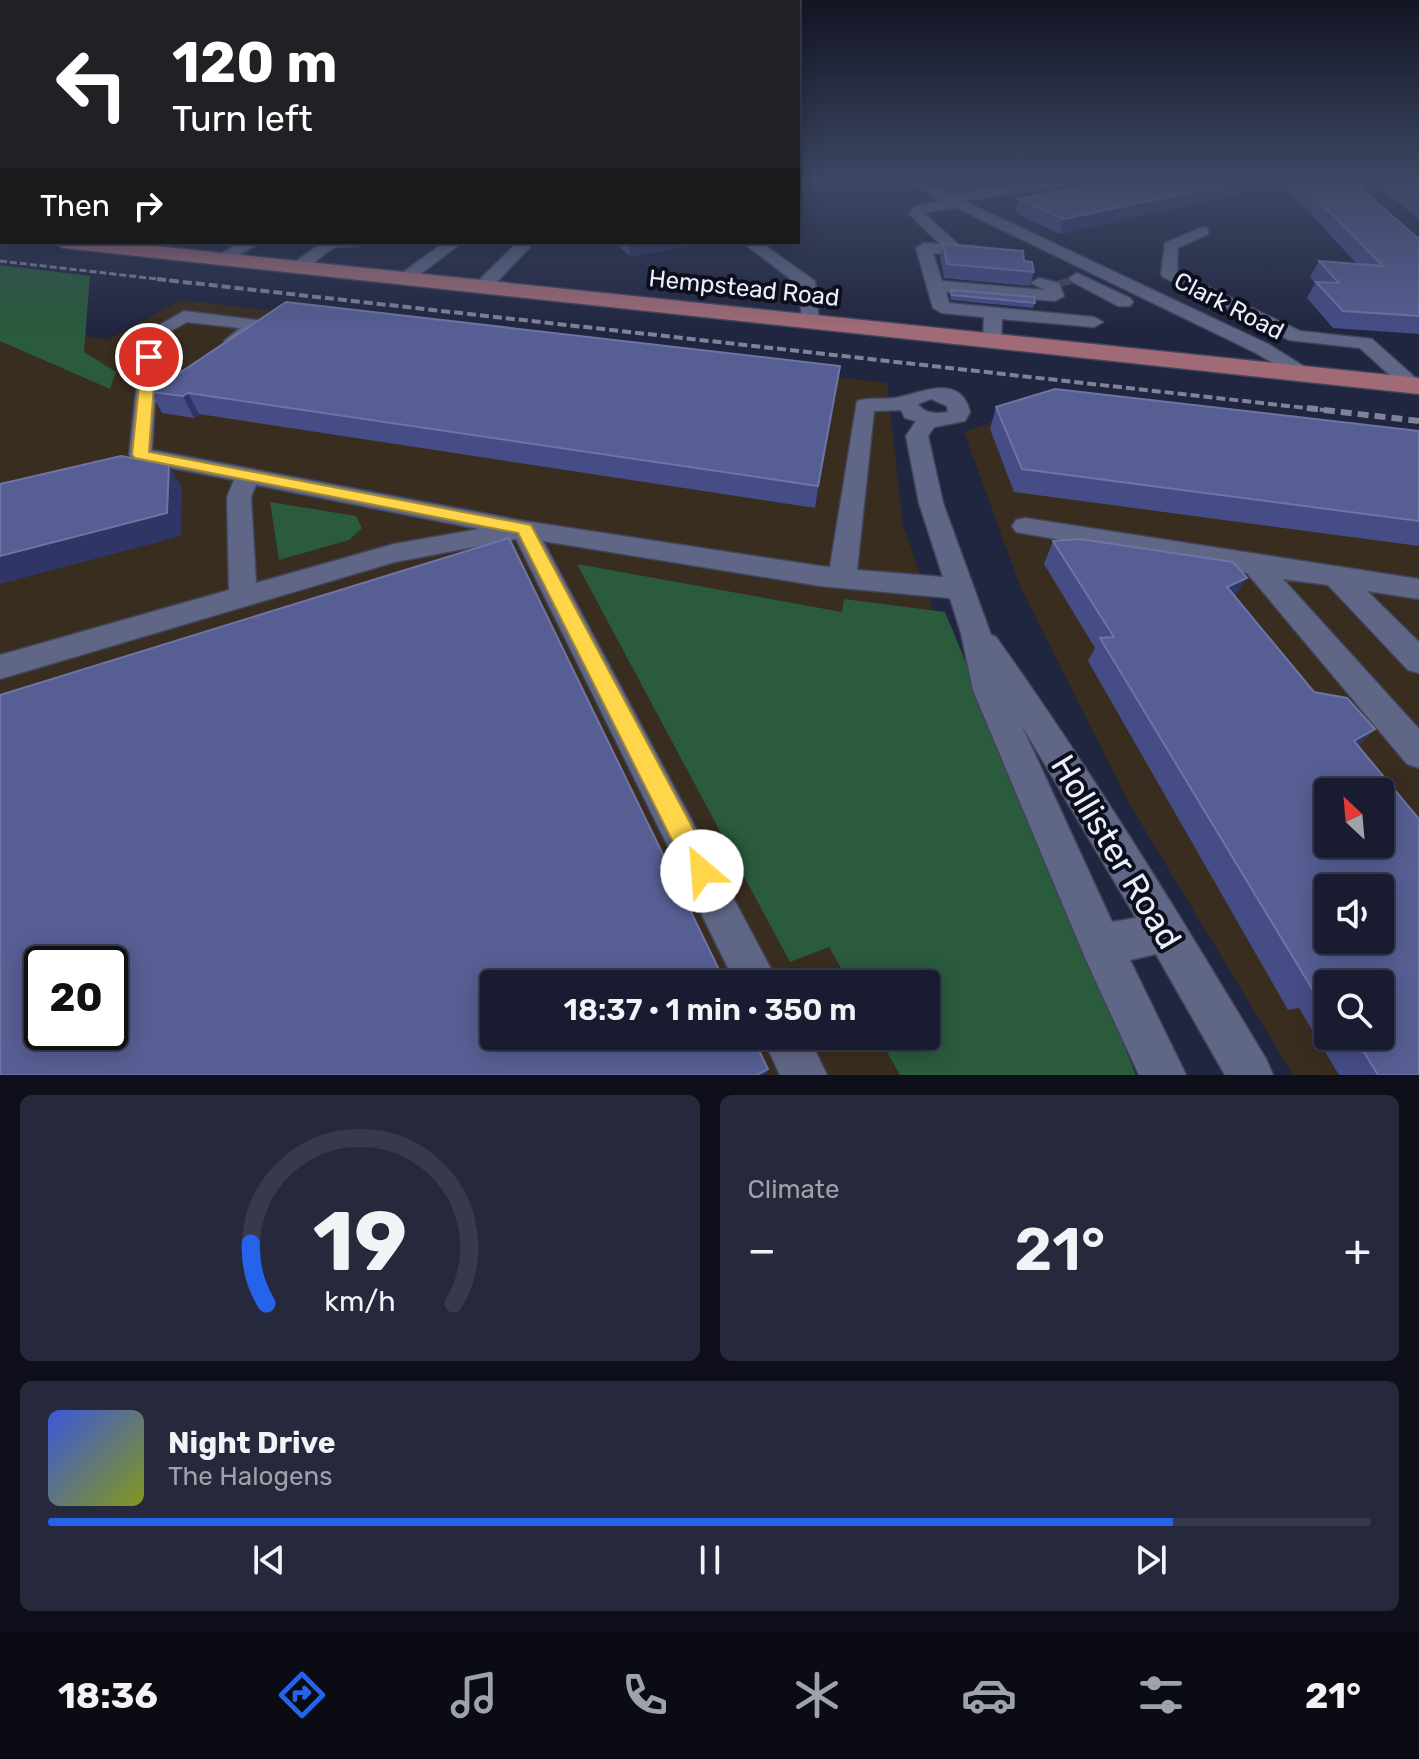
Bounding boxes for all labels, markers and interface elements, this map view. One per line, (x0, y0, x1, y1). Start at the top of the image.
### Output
text: 120 m (172, 30, 338, 96)
icon: left (40, 32, 144, 136)
text: Turn left (172, 97, 313, 140)
icon: right (126, 184, 170, 228)
text: Then (40, 188, 110, 224)
street label: Hempstead Road (647, 264, 841, 312)
street label: Clark Road (1170, 266, 1288, 346)
pin (115, 323, 183, 391)
icon: arrive (127, 335, 171, 379)
street label: Hollister Road (1042, 747, 1190, 957)
north arrow (1314, 778, 1394, 858)
map controls (1314, 778, 1394, 1050)
position arrow (660, 829, 744, 913)
button: sound (1314, 874, 1394, 954)
speed limit sign: 20 (24, 946, 128, 1050)
button: search (1314, 970, 1394, 1050)
text: 18:37 · 1 min · 350 m (564, 992, 856, 1028)
text: Climate (748, 1174, 840, 1205)
text: 19 (312, 1192, 407, 1291)
text: 21° (1014, 1214, 1105, 1285)
text: − (748, 1224, 776, 1276)
text: + (1344, 1224, 1371, 1276)
text: km/h (324, 1284, 395, 1318)
text: Night Drive (168, 1425, 336, 1461)
text: The Halogens (168, 1461, 333, 1492)
icon: previous (247, 1538, 291, 1582)
icon: pause (688, 1538, 732, 1582)
icon: next (1129, 1538, 1173, 1582)
icon: directions (274, 1667, 330, 1723)
icon: music (446, 1667, 502, 1723)
icon: phone (617, 1667, 673, 1723)
icon: climate (789, 1667, 845, 1723)
icon: car (961, 1667, 1017, 1723)
icon: filters (1133, 1667, 1189, 1723)
text: 18:36 (58, 1674, 158, 1717)
text: 21° (1305, 1674, 1361, 1717)

